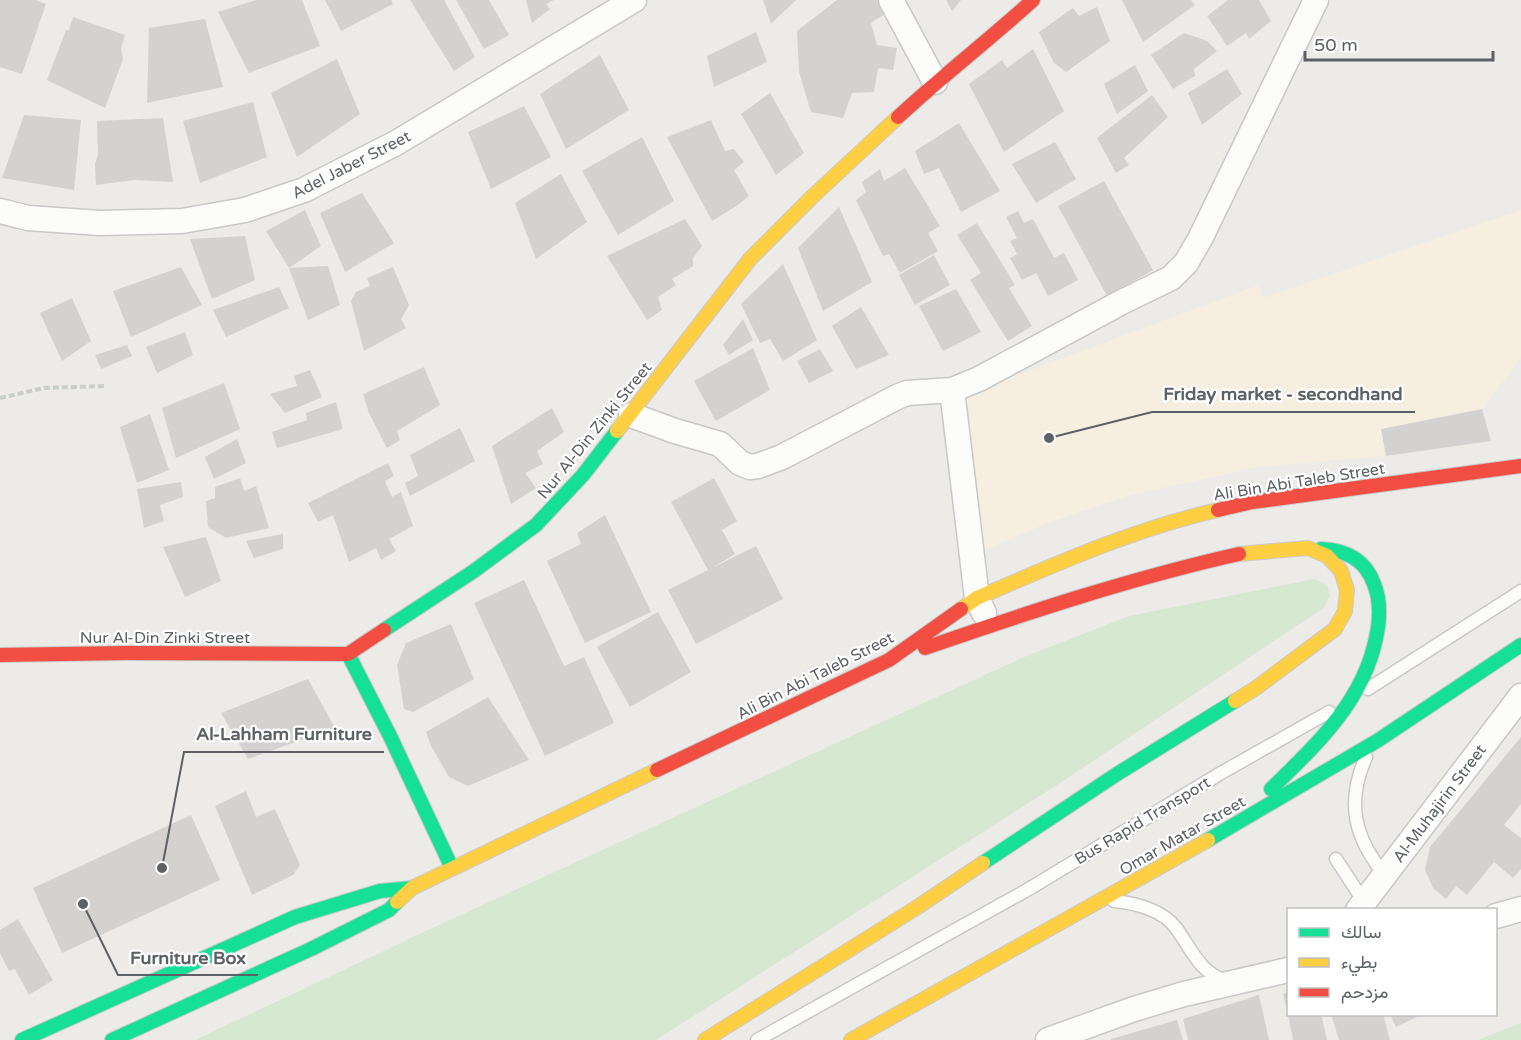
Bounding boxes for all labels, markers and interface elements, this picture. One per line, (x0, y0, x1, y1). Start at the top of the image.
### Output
scale bar (1305, 24, 1492, 62)
text: 50 m (1314, 34, 1358, 56)
street label: Adel Jaber Street (289, 126, 414, 203)
street label: Nur Al-Din Zinki Street (533, 358, 656, 503)
callout: Friday market - secondhand (1152, 376, 1415, 412)
text: Friday market - secondhand (1163, 383, 1403, 405)
street label: Ali Bin Abi Taleb Street (1212, 459, 1386, 505)
street label: Nur Al-Din Zinki Street (80, 628, 250, 648)
street label: Ali Bin Abi Taleb Street (734, 628, 897, 724)
callout: Al-Lahham Furniture (184, 716, 384, 752)
text: Al-Lahham Furniture (196, 723, 372, 745)
street label: Al-Muhajirin Street (1389, 741, 1491, 867)
street label: Bus Rapid Transport (1071, 772, 1214, 869)
street label: Omar Matar Street (1116, 792, 1249, 880)
legend (1287, 908, 1497, 1016)
text: سالك (1341, 921, 1381, 943)
callout: Furniture Box (118, 939, 258, 975)
text: Furniture Box (130, 947, 246, 969)
text: بطيء (1341, 951, 1377, 977)
text: مزدحم (1341, 981, 1388, 1004)

